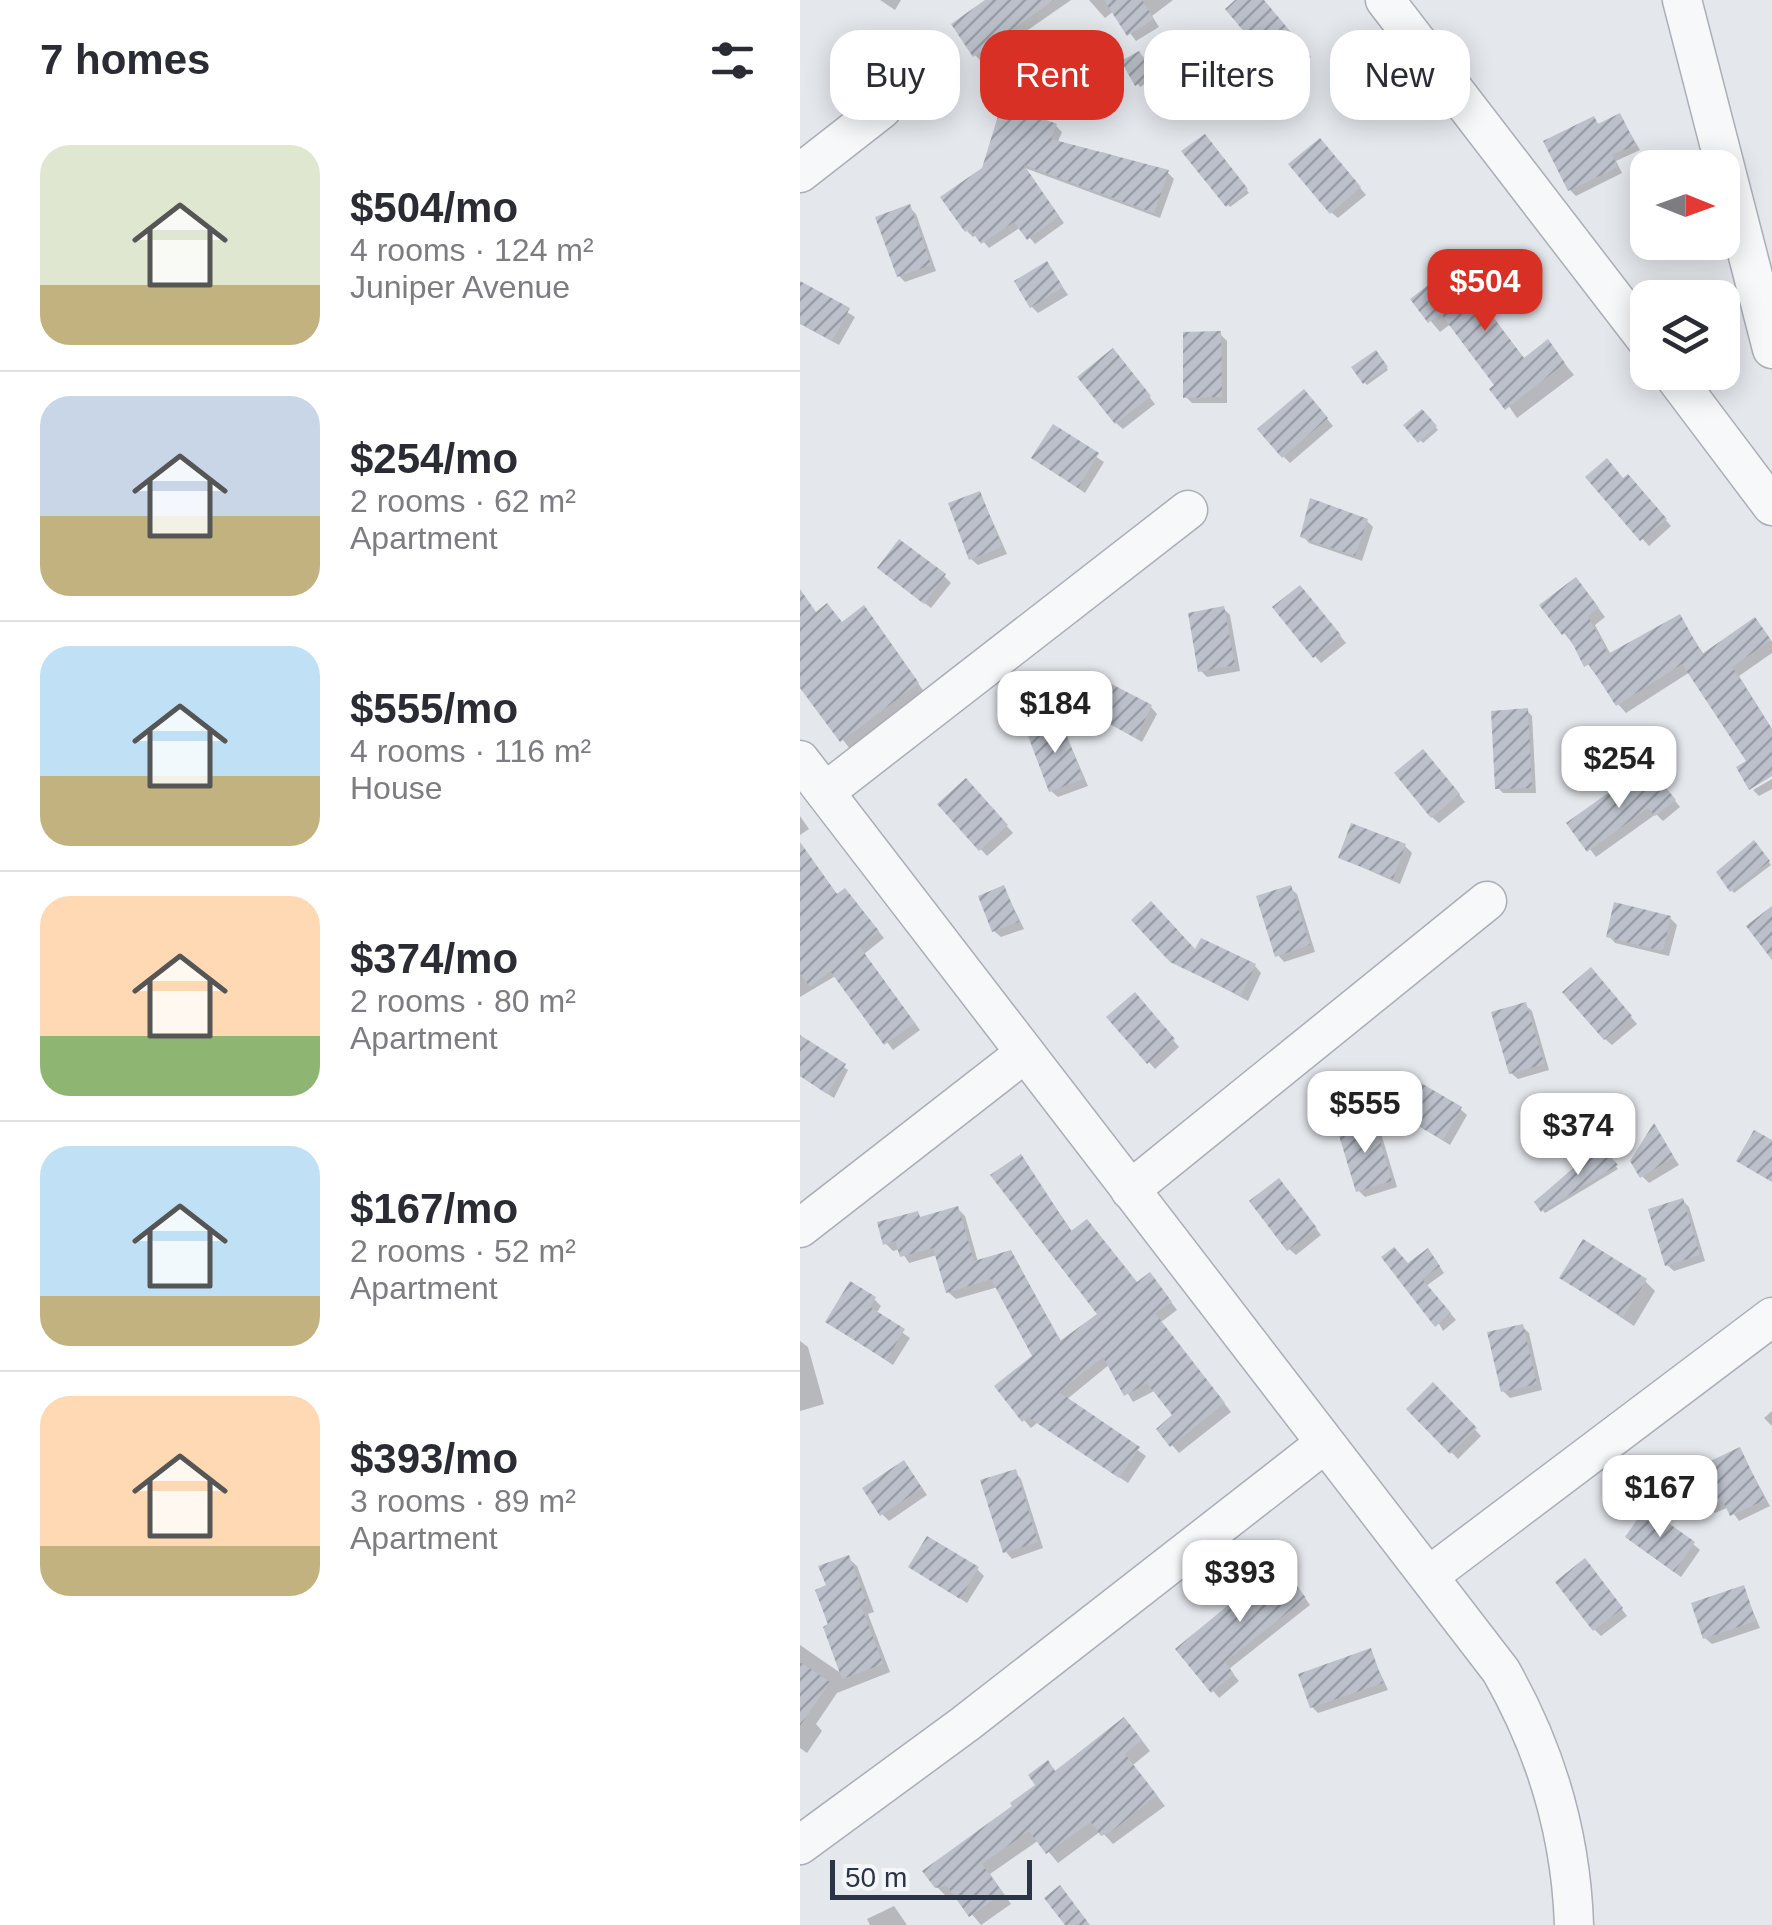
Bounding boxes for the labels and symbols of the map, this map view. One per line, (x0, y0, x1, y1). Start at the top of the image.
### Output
north arrow (1630, 150, 1740, 260)
pin: $504 (1426, 249, 1544, 334)
pin: $184 (996, 671, 1114, 756)
pin: $254 (1560, 726, 1678, 811)
pin: $555 (1306, 1071, 1424, 1156)
pin: $374 (1519, 1093, 1637, 1178)
pin: $167 (1601, 1455, 1719, 1540)
pin: $393 (1181, 1540, 1299, 1625)
scale bar (830, 1855, 1032, 1900)

